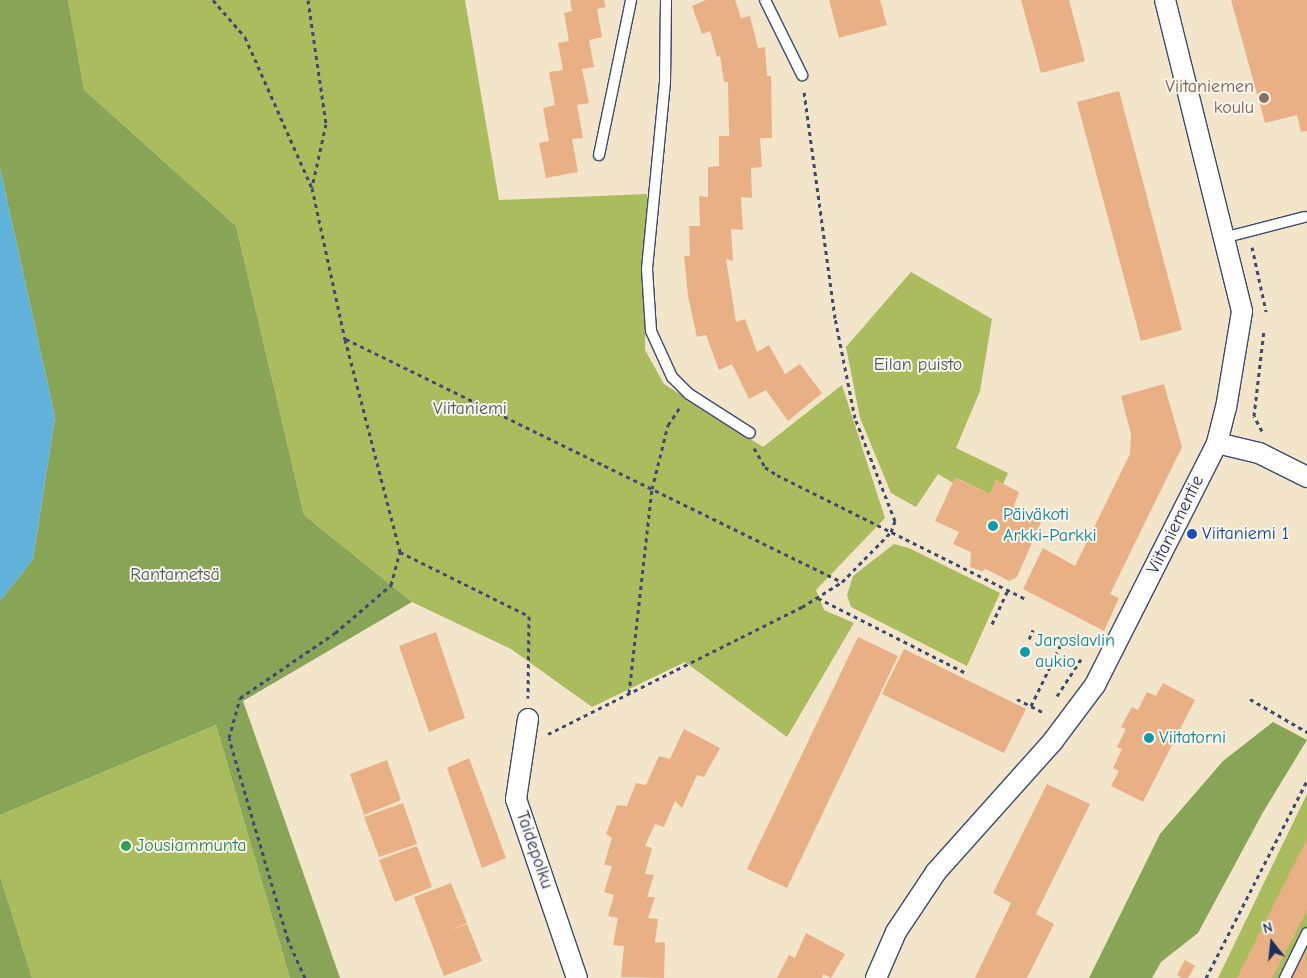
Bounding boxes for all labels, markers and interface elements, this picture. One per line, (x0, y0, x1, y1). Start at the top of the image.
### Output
place label: Viitaniemen koulu (1165, 77, 1254, 120)
marker: Viitaniemen koulu (1258, 92, 1270, 104)
park label: Eilan puisto (874, 354, 962, 376)
park label: Viitaniemi (433, 398, 507, 420)
street label: Viitaniementie (1143, 472, 1209, 578)
place label: Päiväkoti Arkki-Parkki (1003, 505, 1097, 548)
marker: Päiväkoti Arkki-Parkki (987, 520, 999, 532)
place label: Viitaniemi 1 (1202, 523, 1289, 545)
marker: Viitaniemi 1 (1186, 528, 1198, 540)
park label: Rantametsä (130, 564, 220, 586)
place label: Jaroslavlin aukio (1035, 631, 1115, 674)
marker: Jaroslavlin aukio (1019, 646, 1031, 658)
place label: Viitatorni (1159, 727, 1226, 749)
marker: Viitatorni (1143, 732, 1155, 744)
street label: Taidepolku (511, 808, 557, 892)
place label: Jousiammunta (136, 835, 247, 857)
marker: Jousiammunta (120, 840, 132, 852)
north arrow (1247, 918, 1297, 968)
text: N (1261, 919, 1274, 938)

